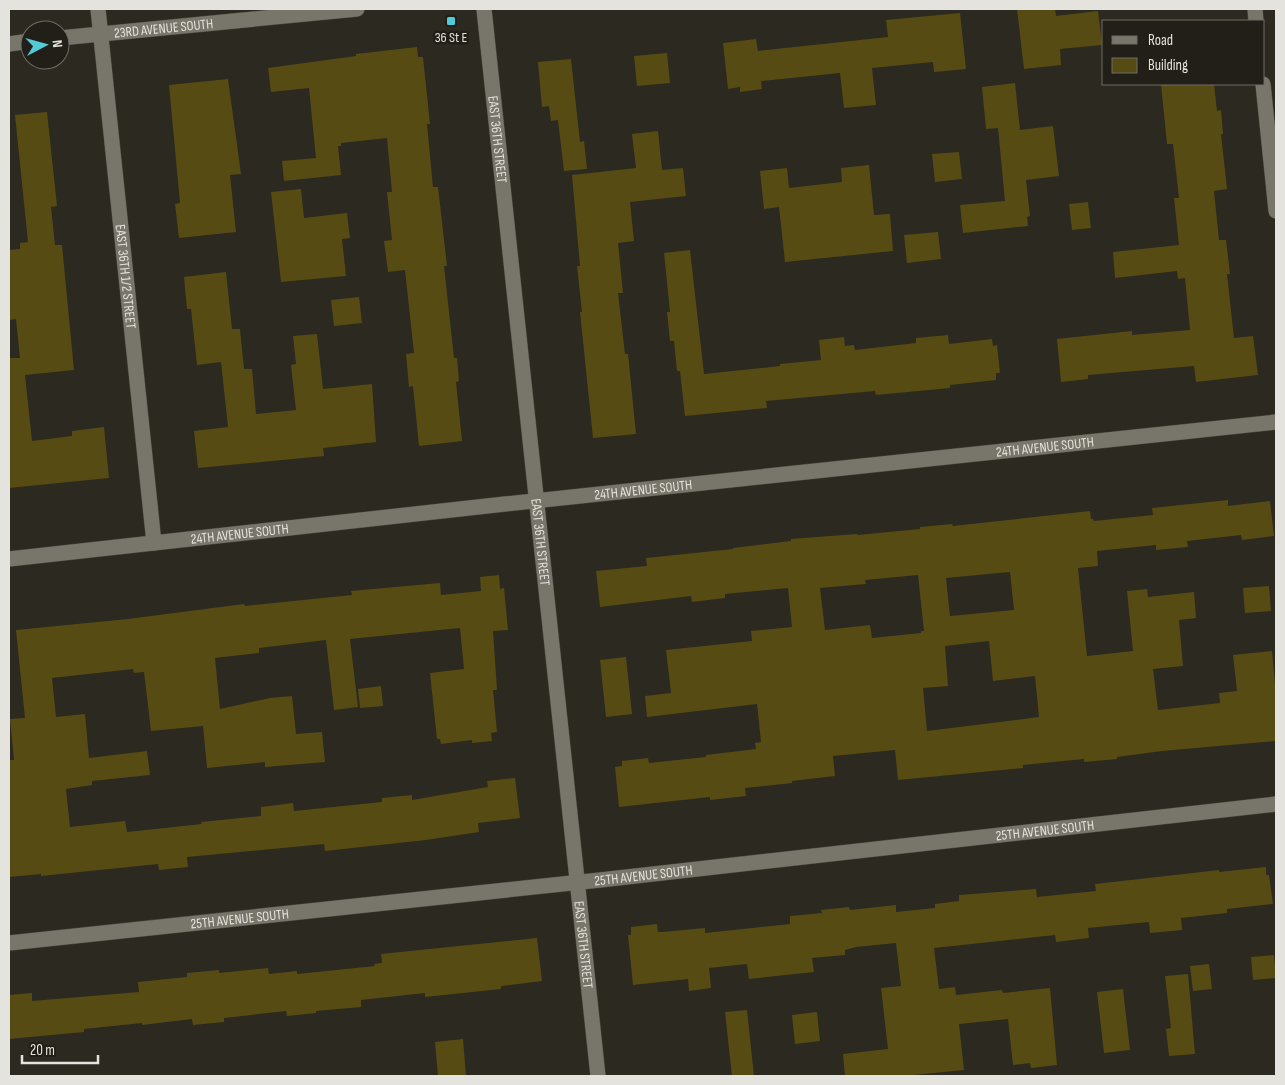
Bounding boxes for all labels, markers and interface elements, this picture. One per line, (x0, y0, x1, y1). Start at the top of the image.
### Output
street label: 23RD AVENUE SOUTH (113, 15, 214, 42)
marker: 36 St E (445, 15, 457, 27)
north arrow (20, 20, 70, 70)
legend (1102, 20, 1265, 85)
place label: 36 St E (435, 29, 467, 46)
text: Road (1148, 31, 1173, 50)
text: N (49, 39, 66, 48)
text: Building (1148, 56, 1188, 75)
street label: EAST 36TH STREET (484, 95, 511, 184)
street label: EAST 36TH 1/2 STREET (112, 224, 140, 330)
street label: 24TH AVENUE SOUTH (995, 433, 1095, 461)
street label: 24TH AVENUE SOUTH (593, 476, 693, 503)
street label: EAST 36TH STREET (527, 498, 554, 587)
street label: 24TH AVENUE SOUTH (190, 520, 289, 548)
street label: 25TH AVENUE SOUTH (995, 817, 1095, 844)
street label: 25TH AVENUE SOUTH (593, 862, 694, 890)
street label: EAST 36TH STREET (570, 900, 597, 990)
street label: 25TH AVENUE SOUTH (190, 905, 290, 933)
scale bar (22, 1032, 99, 1064)
text: 20 m (30, 1041, 55, 1060)

